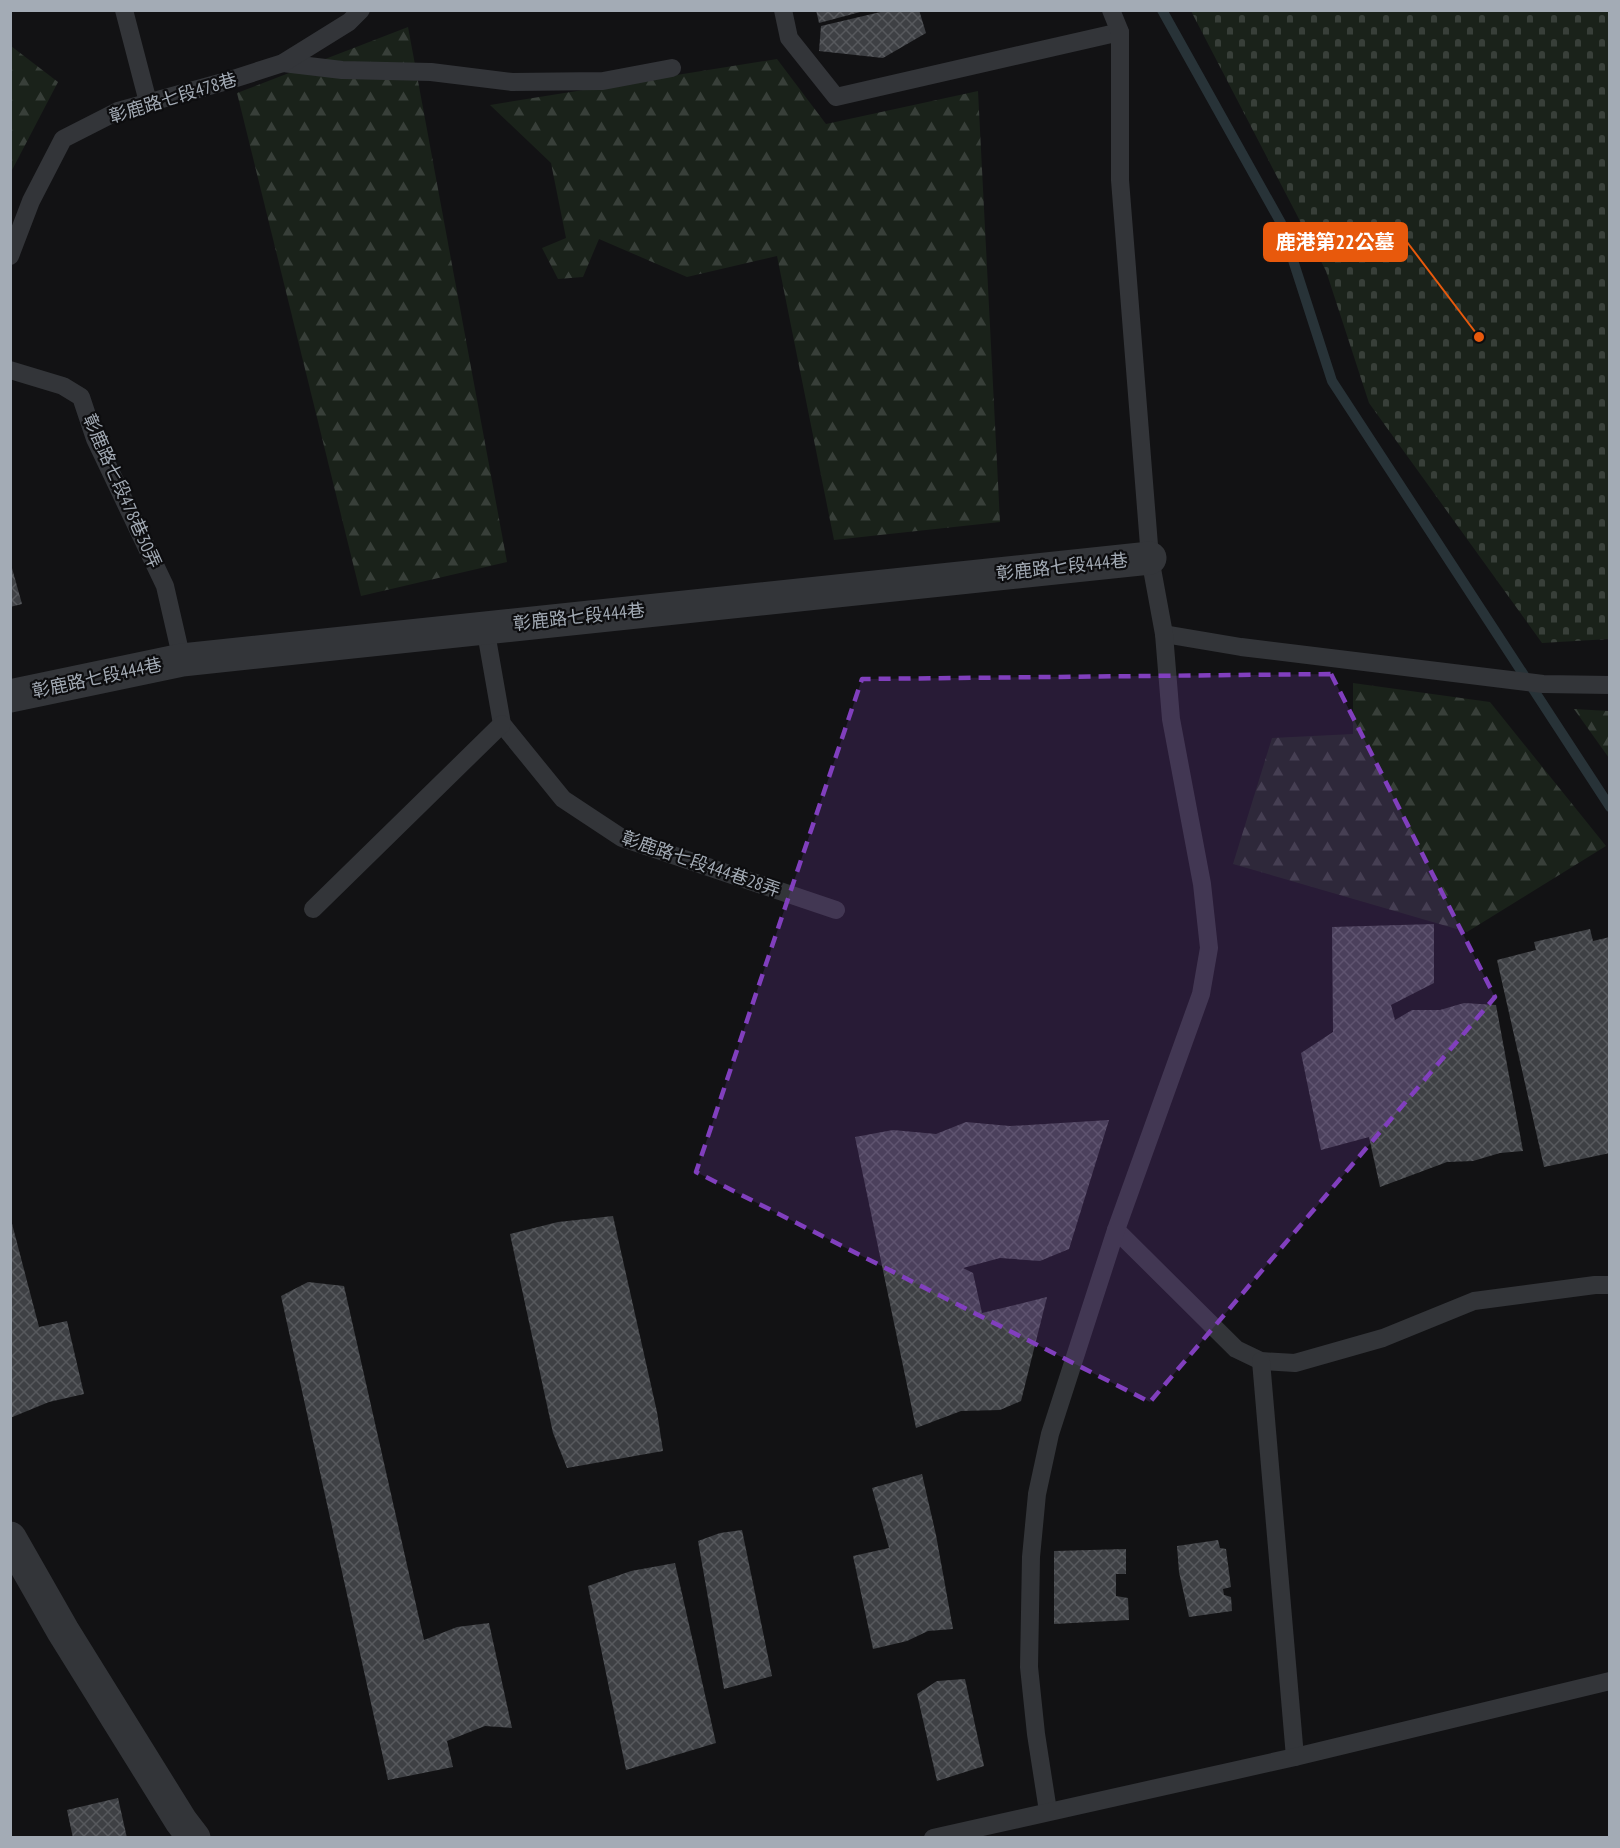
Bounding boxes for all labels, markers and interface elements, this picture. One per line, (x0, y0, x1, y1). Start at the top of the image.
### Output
street label: 彰鹿路七段478巷 (106, 67, 239, 128)
callout: 鹿港第22公墓 (1264, 223, 1407, 261)
text: 鹿港第22公墓 (1275, 229, 1395, 255)
street label: 彰鹿路七段478巷30弄 (78, 410, 167, 572)
street label: 彰鹿路七段444巷 (995, 548, 1129, 585)
street label: 彰鹿路七段444巷 (512, 598, 646, 635)
street label: 彰鹿路七段444巷 (30, 653, 164, 703)
street label: 彰鹿路七段444巷28弄 (619, 826, 784, 902)

